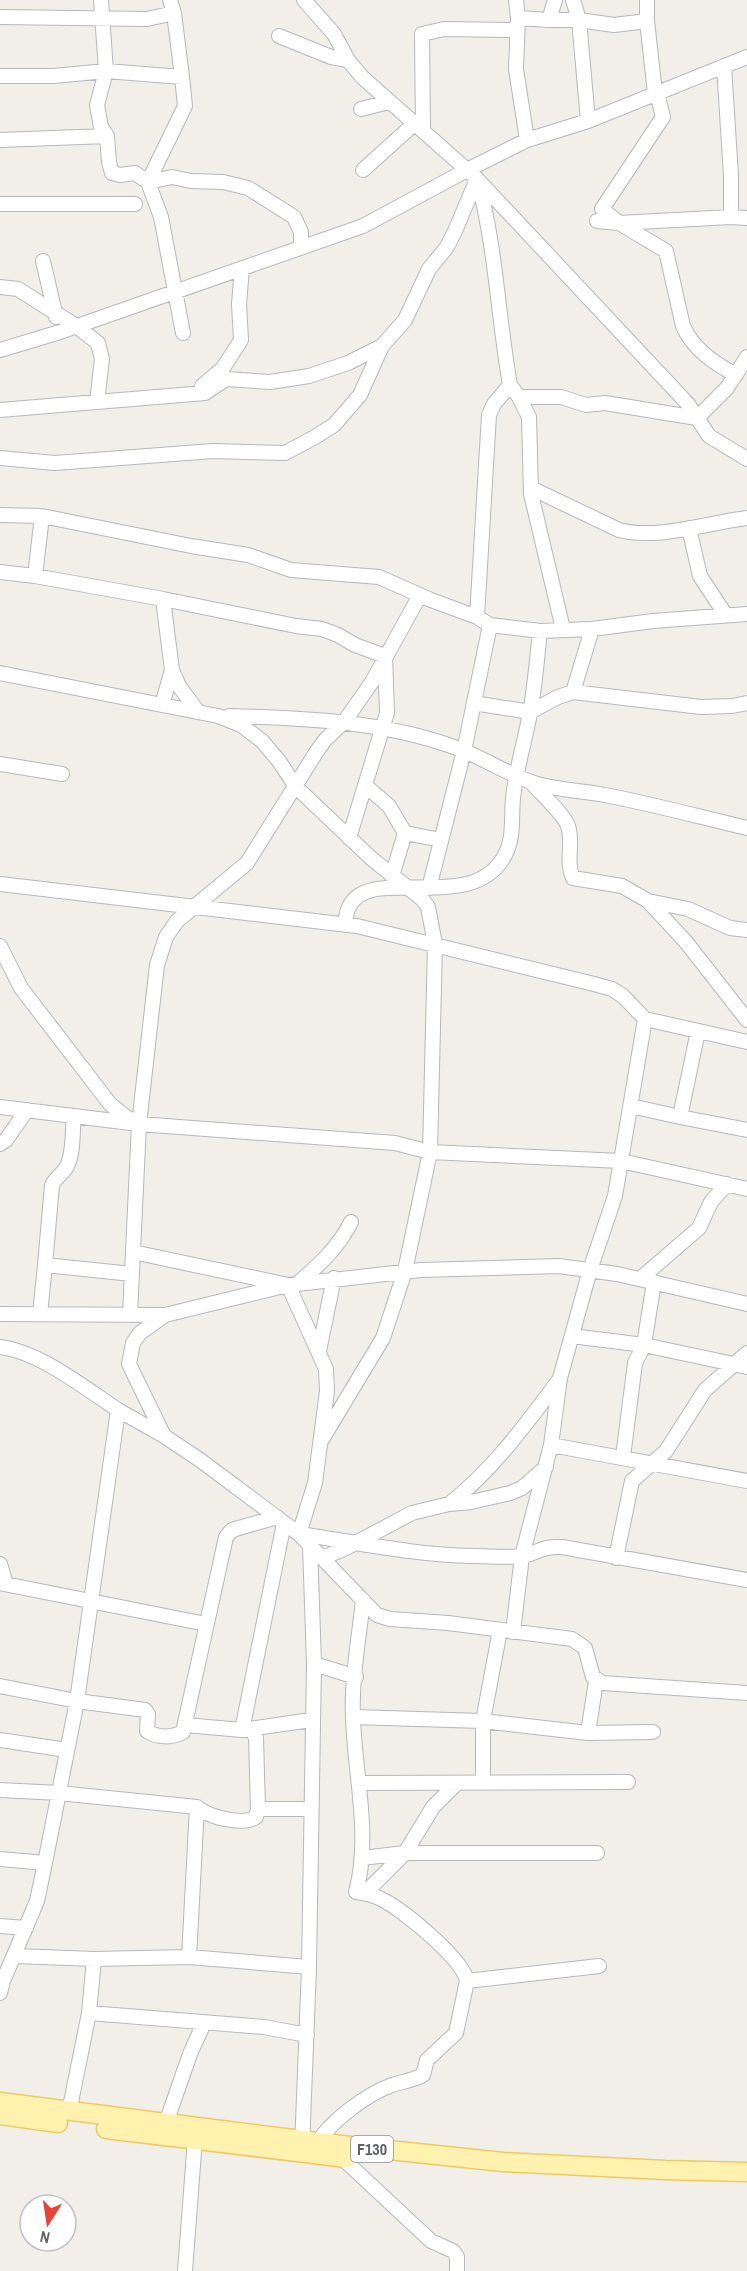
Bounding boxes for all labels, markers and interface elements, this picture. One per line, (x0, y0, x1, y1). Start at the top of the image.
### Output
road number: F130 (351, 2136, 393, 2162)
north arrow (18, 2193, 78, 2253)
text: N (38, 2226, 52, 2249)

